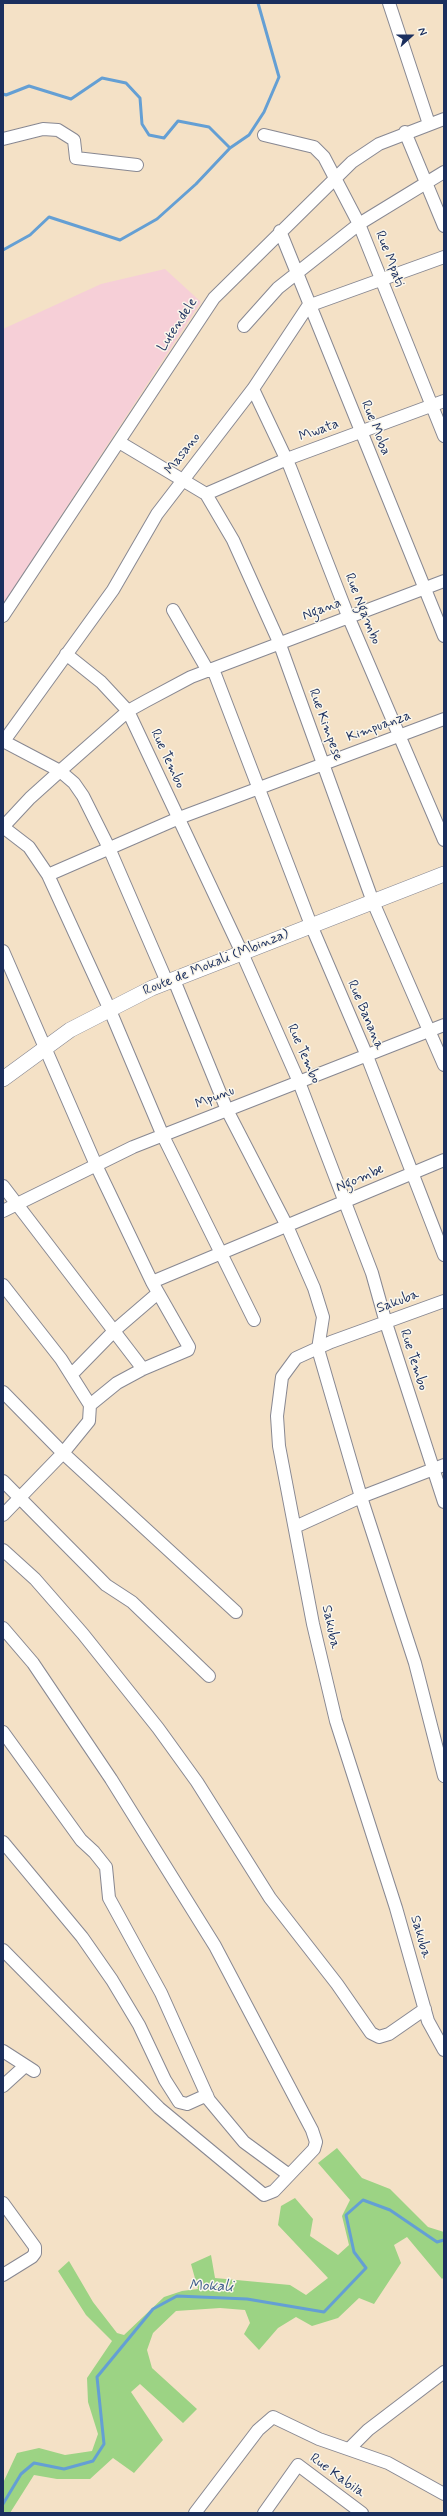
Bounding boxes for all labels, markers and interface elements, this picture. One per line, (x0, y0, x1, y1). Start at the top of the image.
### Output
north arrow (391, 16, 431, 56)
text: N (414, 26, 430, 38)
street label: Rue Mpati (371, 229, 407, 289)
street label: Lutendele (155, 295, 201, 355)
street label: Rue Moba (356, 398, 394, 458)
street label: Mwata (297, 416, 341, 446)
street label: Masano (161, 430, 205, 478)
street label: Rue Ngambo (340, 571, 384, 647)
street label: Ngana (300, 595, 344, 625)
street label: Rue Kimpese (304, 687, 346, 763)
street label: Kimpuanza (345, 708, 413, 746)
street label: Rue Tembo (146, 727, 188, 791)
street label: Route de Mokali (Mbinza) (141, 926, 291, 1000)
street label: Rue Banana (343, 978, 387, 1052)
street label: Rue Tembo (282, 1022, 324, 1086)
street label: Mpunu (193, 1083, 237, 1113)
street label: Ngombe (334, 1161, 386, 1197)
street label: Sakuba (374, 1286, 422, 1318)
street label: Rue Tembo (395, 1327, 431, 1393)
street label: Sakuba (317, 1604, 343, 1650)
street label: Sakuba (406, 1914, 434, 1960)
water label: Mokali (189, 2277, 233, 2297)
street label: Rue Kabila (306, 2450, 368, 2502)

